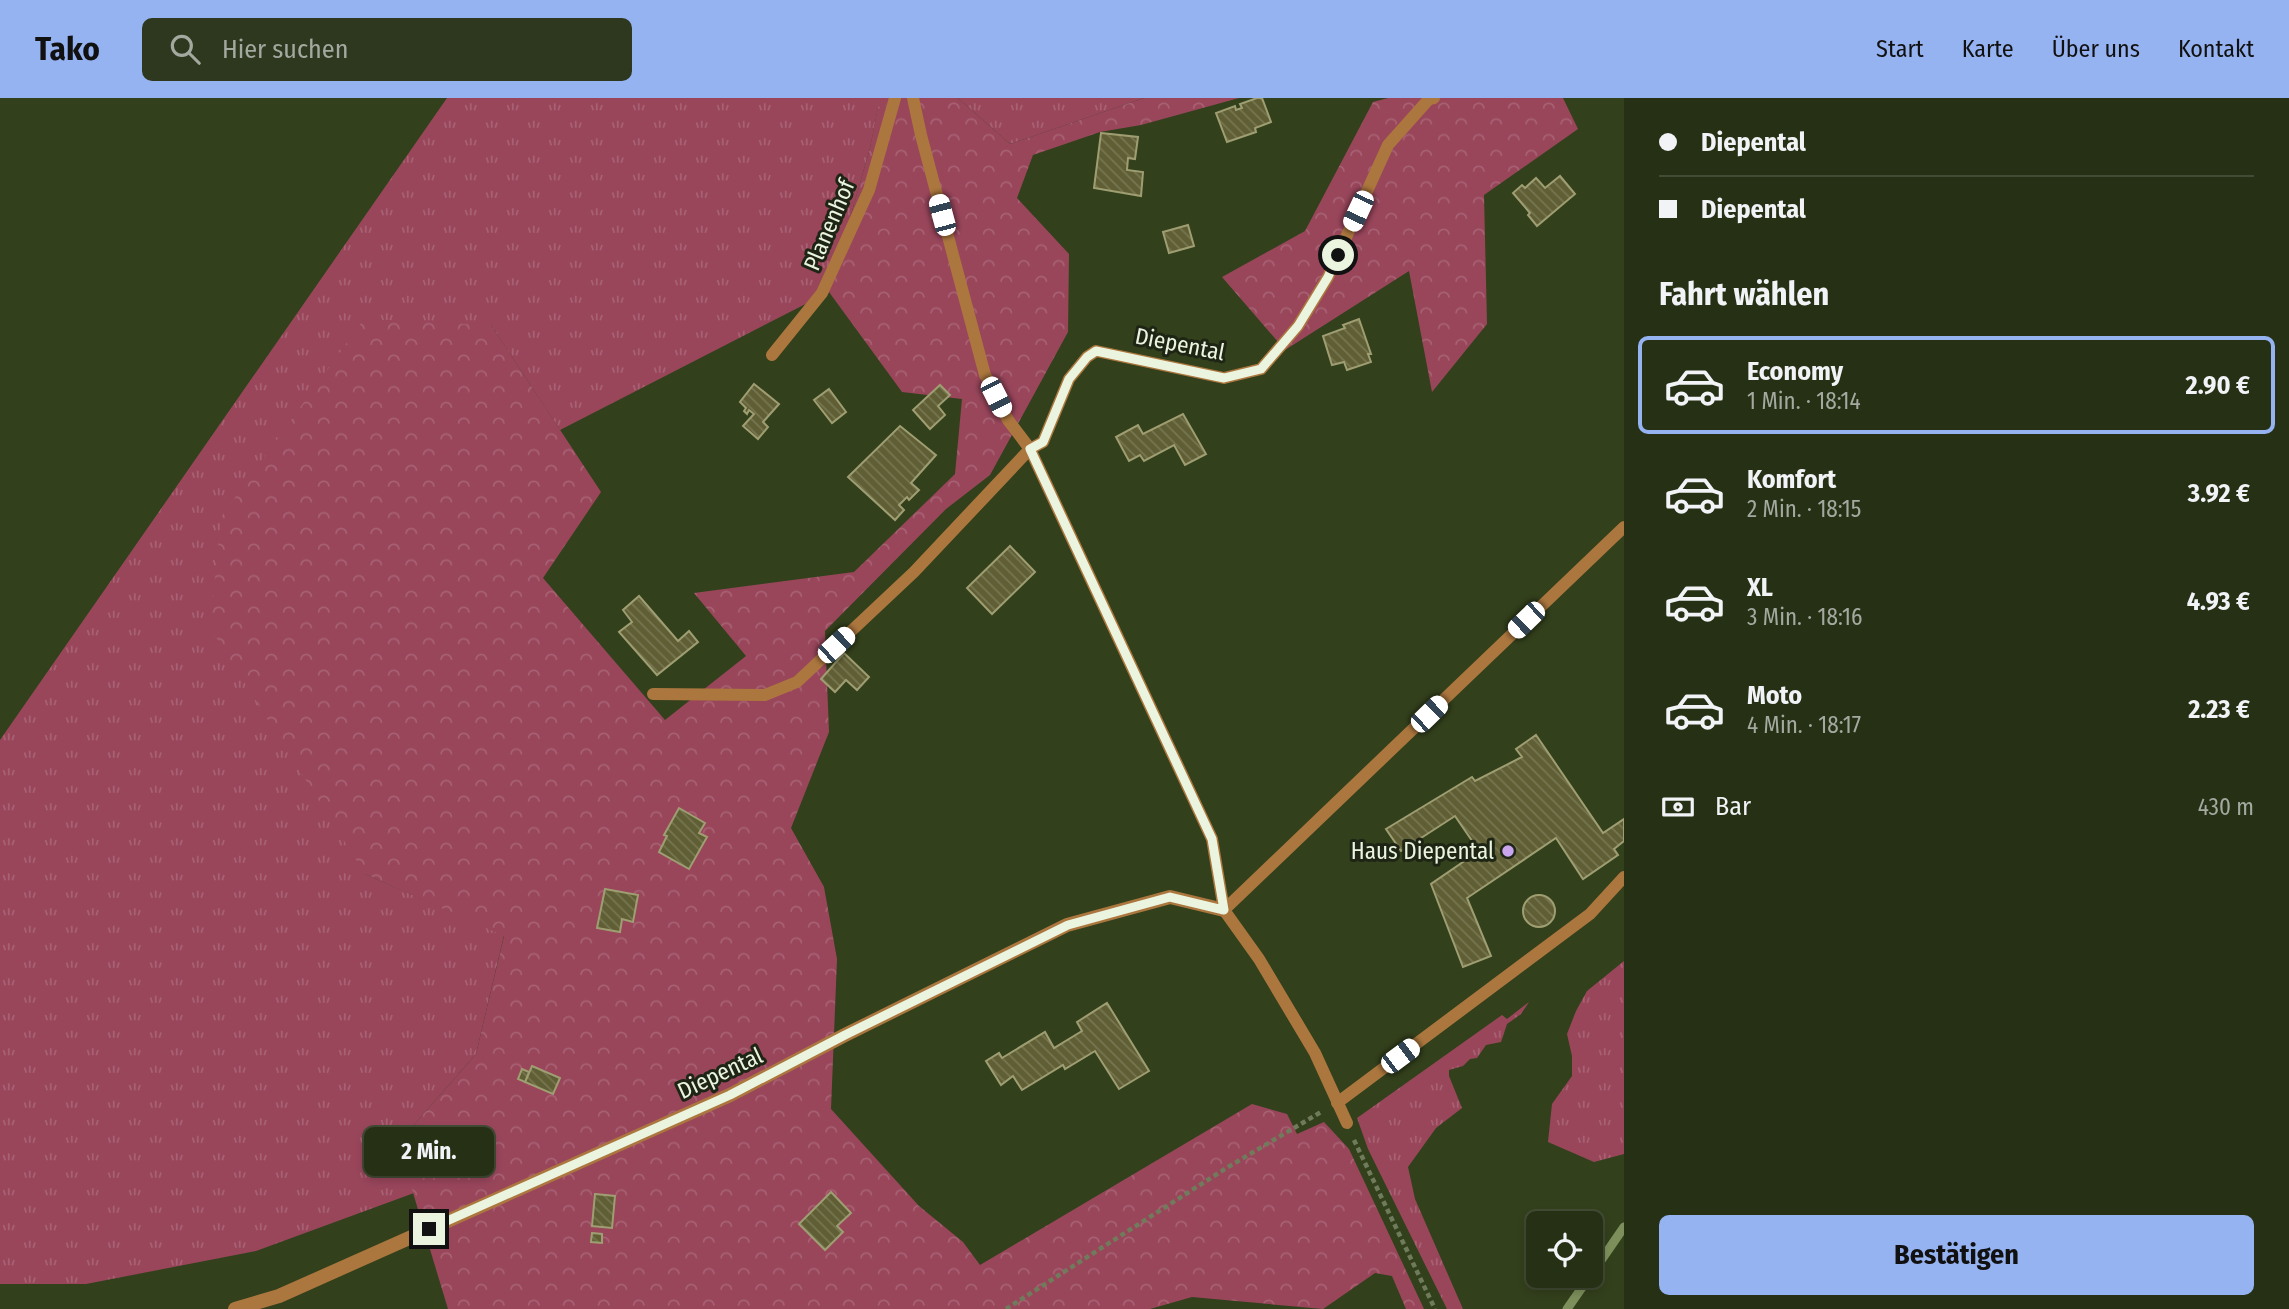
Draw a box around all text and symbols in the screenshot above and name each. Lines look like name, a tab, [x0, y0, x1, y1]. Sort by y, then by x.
search box	[142, 18, 632, 81]
text: Tako	[35, 29, 100, 69]
icon: search	[166, 30, 204, 68]
text: Hier suchen	[222, 34, 348, 65]
text: Start	[1876, 35, 1924, 63]
text: Karte	[1962, 35, 2014, 63]
text: Über uns	[2052, 35, 2140, 63]
text: Kontakt	[2178, 35, 2254, 63]
text: Diepental	[1701, 127, 1806, 158]
street label: Planenhof	[797, 174, 861, 275]
car	[1340, 188, 1377, 234]
car	[927, 192, 958, 238]
text: Diepental	[1701, 194, 1806, 225]
route start	[1322, 239, 1354, 271]
text: Fahrt wählen	[1659, 275, 1829, 313]
street label: Diepental	[1133, 322, 1227, 366]
icon: car	[1663, 354, 1726, 417]
text: Economy	[1747, 356, 1843, 387]
text: 2.90 €	[2186, 370, 2250, 401]
car	[978, 374, 1015, 420]
text: 1 Min. · 18:14	[1747, 387, 1861, 415]
icon: car	[1663, 462, 1726, 525]
text: Komfort	[1747, 464, 1836, 495]
text: 3.92 €	[2188, 478, 2250, 509]
text: 2 Min. · 18:15	[1747, 495, 1861, 523]
icon: car	[1663, 570, 1726, 633]
text: XL	[1747, 572, 1773, 603]
text: 4.93 €	[2187, 586, 2250, 617]
car	[1504, 598, 1549, 642]
text: 3 Min. · 18:16	[1747, 603, 1862, 631]
car	[814, 623, 859, 667]
icon: car	[1663, 678, 1726, 741]
text: Moto	[1747, 680, 1802, 711]
car	[1407, 692, 1452, 736]
text: 2.23 €	[2188, 694, 2250, 725]
text: 4 Min. · 18:17	[1747, 711, 1861, 739]
icon: cash	[1659, 788, 1697, 826]
text: Bar	[1715, 791, 1751, 822]
text: 430 m	[2198, 793, 2254, 821]
place label: Haus Diepental	[1351, 837, 1494, 865]
marker: Haus Diepental	[1500, 843, 1516, 859]
car	[1377, 1035, 1424, 1077]
street label: Diepental	[673, 1041, 767, 1105]
callout: 2 Min.	[364, 1128, 494, 1176]
text: 2 Min.	[401, 1137, 457, 1165]
map controls	[1526, 1211, 1603, 1288]
button: locate	[1526, 1211, 1603, 1288]
route end	[413, 1213, 445, 1245]
button: Bestätigen	[1659, 1215, 2254, 1295]

